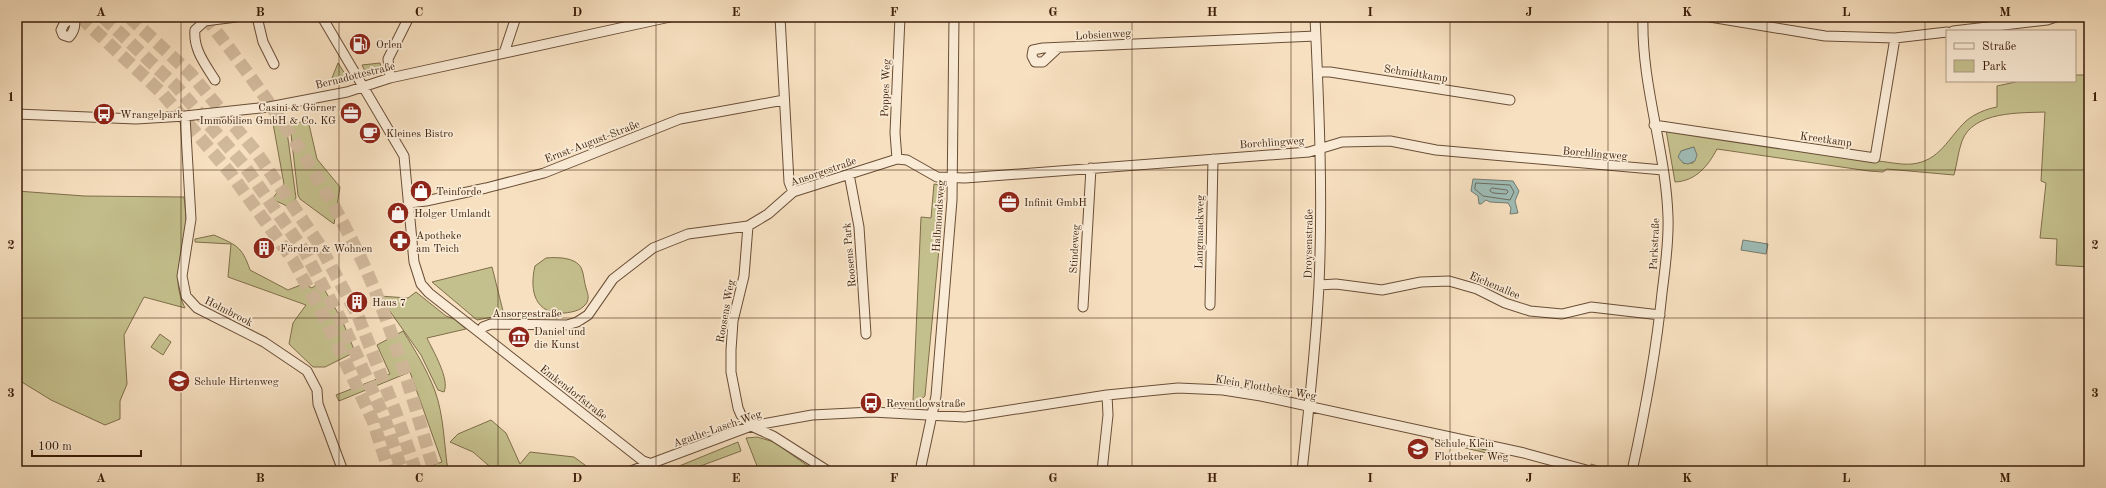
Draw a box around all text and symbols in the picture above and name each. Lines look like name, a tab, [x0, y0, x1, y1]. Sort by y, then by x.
text: A	[96, 6, 106, 19]
text: B	[255, 6, 265, 19]
text: C	[415, 6, 423, 19]
text: D	[572, 6, 582, 19]
text: E	[732, 6, 741, 19]
text: F	[890, 6, 899, 19]
text: G	[1048, 6, 1058, 19]
text: H	[1207, 6, 1218, 19]
text: I	[1367, 6, 1373, 19]
text: J	[1525, 6, 1533, 19]
text: K	[1682, 6, 1692, 19]
text: L	[1842, 6, 1851, 19]
text: M	[1999, 6, 2011, 19]
street label: Lobsienweg	[1075, 29, 1131, 42]
legend	[1946, 30, 2076, 82]
fuel station icon: Orlen	[347, 31, 373, 57]
place label: Orlen	[376, 40, 402, 51]
text: Straße	[1982, 41, 2017, 53]
street label: Poppes Weg	[880, 59, 893, 117]
street label: Bernadottestraße	[314, 61, 396, 92]
text: Park	[1982, 61, 2007, 73]
street label: Schmidtkamp	[1383, 64, 1449, 85]
text: 1	[7, 91, 15, 104]
text: 1	[2091, 91, 2099, 104]
office icon: Casini & Görner Immobilien GmbH & Co. KG	[338, 100, 364, 126]
bus stop icon: Wrangelpark	[91, 101, 117, 127]
place label: Casini & Görner Immobilien GmbH & Co. KG	[200, 103, 336, 127]
place label: Wrangelpark	[120, 110, 183, 121]
street label: Ernst-August-Straße	[543, 119, 642, 166]
cafe icon: Kleines Bistro	[357, 120, 383, 146]
place label: Kleines Bistro	[386, 129, 453, 140]
street label: Kreetkamp	[1799, 131, 1853, 150]
street label: Borchlingweg	[1239, 136, 1305, 151]
street label: Borchlingweg	[1562, 146, 1628, 163]
street label: Ansorgestraße	[789, 156, 858, 189]
shop icon: Teinforde	[408, 178, 434, 204]
street label: Halbmondsweg	[931, 180, 948, 253]
place label: Teinforde	[436, 187, 481, 198]
office icon: Infinit GmbH	[996, 189, 1022, 215]
street label: Langmaackweg	[1194, 195, 1207, 269]
place label: Infinit GmbH	[1024, 198, 1087, 209]
shop icon: Holger Umlandt	[385, 200, 411, 226]
place label: Holger Umlandt	[414, 209, 491, 220]
street label: Droysenstraße	[1303, 209, 1316, 279]
street label: Parkstraße	[1649, 218, 1662, 270]
street label: Roosens Park	[842, 222, 859, 288]
street label: Stindeweg	[1069, 224, 1082, 274]
pharmacy icon: Apotheke am Teich	[387, 228, 413, 254]
place label: Apotheke am Teich	[416, 231, 461, 255]
building icon: Fördern & Wohnen	[251, 235, 277, 261]
text: 2	[7, 239, 15, 252]
text: 2	[2091, 239, 2099, 252]
place label: Fördern & Wohnen	[280, 244, 373, 255]
street label: Eichenallee	[1467, 271, 1521, 302]
street label: Roosens Weg	[715, 279, 737, 344]
building icon: Haus 7	[344, 289, 370, 315]
street label: Holmbrook	[202, 295, 254, 329]
place label: Haus 7	[372, 298, 406, 309]
street label: Ansorgestraße	[492, 309, 562, 320]
museum icon: Daniel und die Kunst	[506, 324, 532, 350]
place label: Daniel und die Kunst	[534, 327, 586, 351]
street label: Emkendorfstraße	[537, 364, 609, 423]
school or university icon: Schule Hirtenweg	[166, 368, 192, 394]
street label: Klein Flottbeker Weg	[1214, 374, 1317, 403]
place label: Schule Hirtenweg	[194, 377, 279, 388]
text: 3	[7, 387, 15, 400]
text: 3	[2091, 387, 2099, 400]
bus stop icon: Reventlowstraße	[858, 390, 884, 416]
place label: Reventlowstraße	[886, 399, 965, 410]
street label: Agathe-Lasch-Weg	[672, 409, 763, 450]
scale bar	[32, 432, 141, 458]
school or university icon: Schule Klein Flottbeker Weg	[1405, 436, 1431, 462]
place label: Schule Klein Flottbeker Weg	[1434, 439, 1508, 463]
text: 100 m	[38, 441, 72, 453]
text: A	[96, 472, 106, 485]
text: B	[255, 472, 265, 485]
text: C	[415, 472, 423, 485]
text: D	[572, 472, 582, 485]
text: E	[732, 472, 741, 485]
text: F	[890, 472, 899, 485]
text: G	[1048, 472, 1058, 485]
text: H	[1207, 472, 1218, 485]
text: I	[1367, 472, 1373, 485]
text: J	[1525, 472, 1533, 485]
text: K	[1682, 472, 1692, 485]
text: L	[1842, 472, 1851, 485]
text: M	[1999, 472, 2011, 485]

